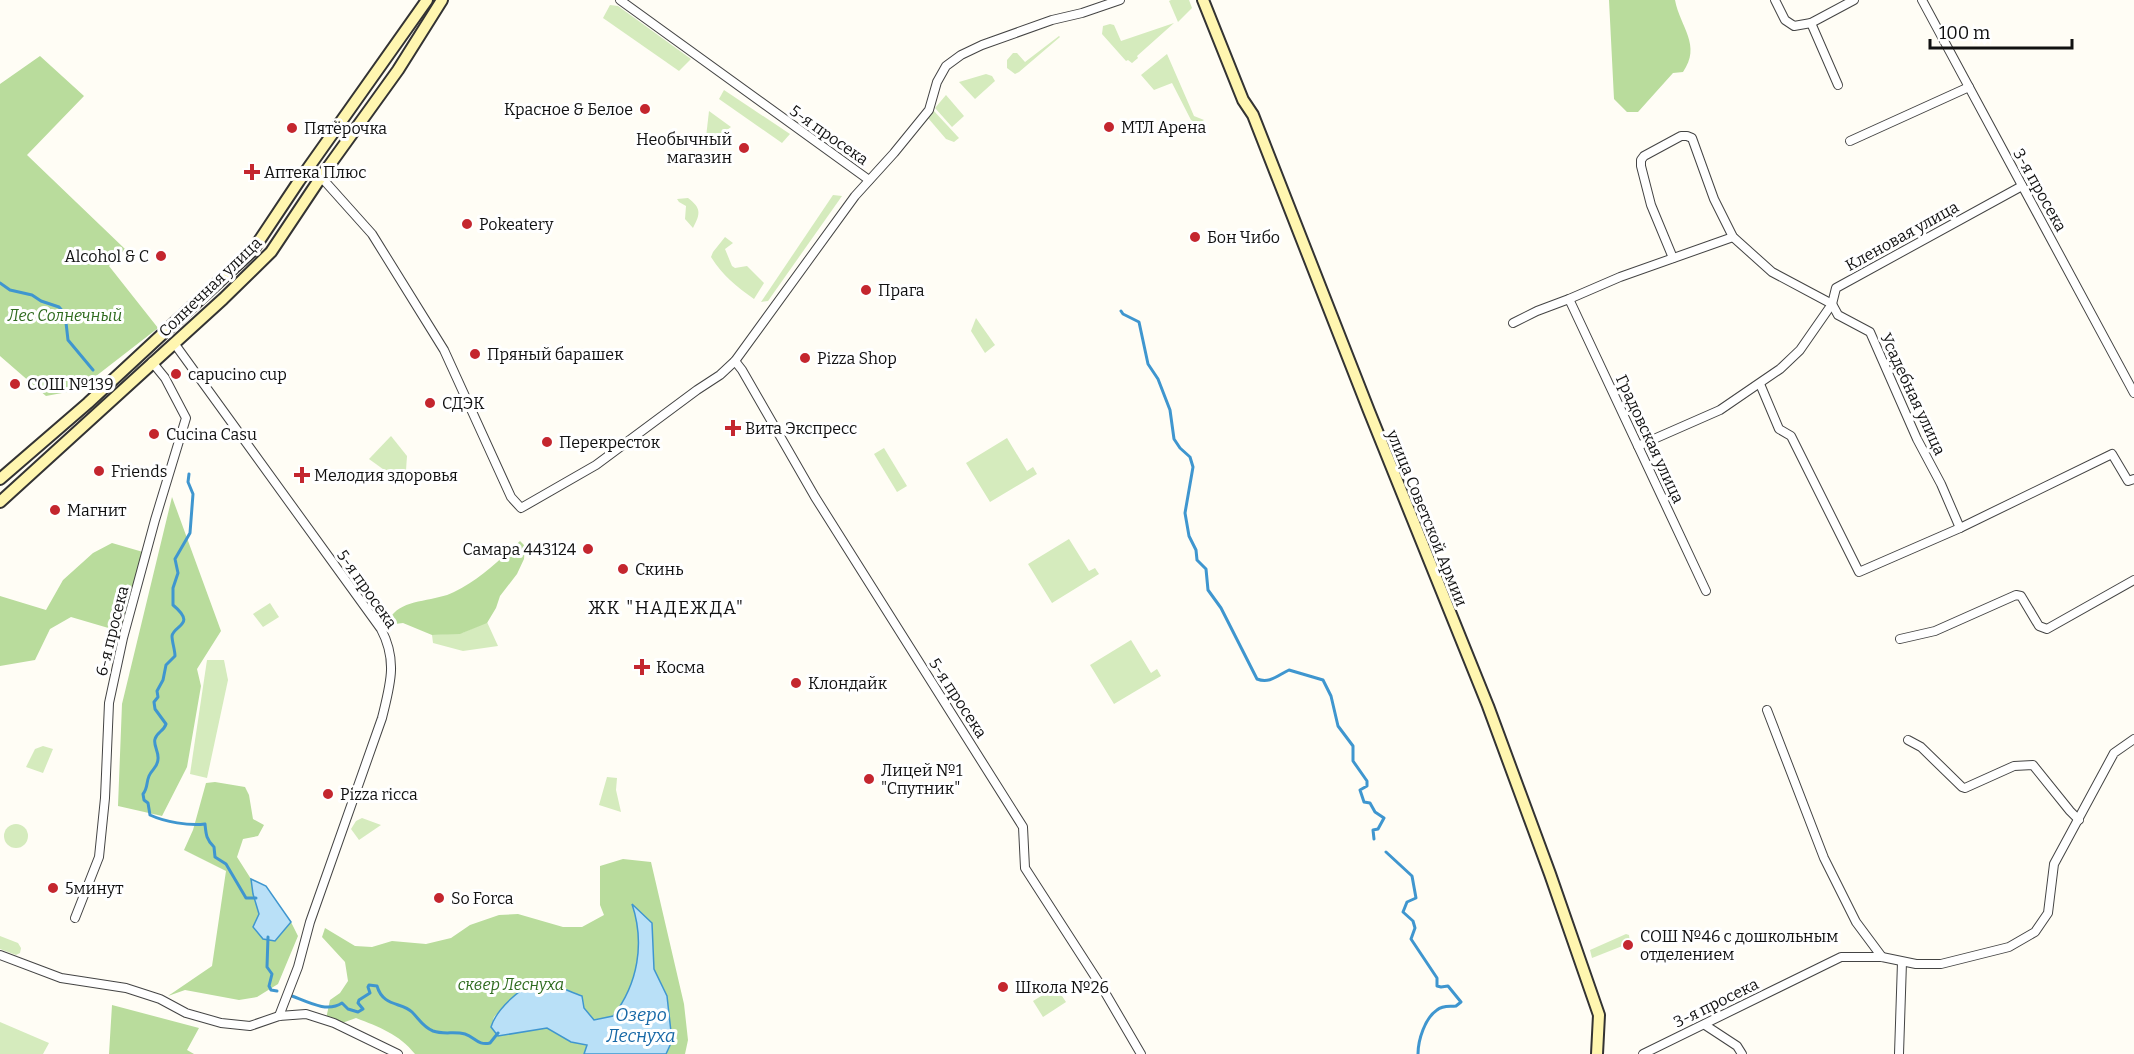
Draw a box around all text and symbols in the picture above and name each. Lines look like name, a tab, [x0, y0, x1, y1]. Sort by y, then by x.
scale bar	[1930, 12, 2072, 50]
text: 100 m	[1939, 22, 1990, 44]
place label: Красное & Белое	[504, 100, 633, 119]
street label: 5-я просека	[786, 101, 872, 169]
marker: Красное & Белое	[638, 102, 652, 116]
place label: МТЛ Арена	[1121, 118, 1206, 137]
place label: Пятёрочка	[304, 119, 387, 138]
marker: МТЛ Арена	[1102, 120, 1116, 134]
marker: Пятёрочка	[285, 121, 299, 135]
place label: Необычный магазин	[636, 130, 732, 167]
marker: Необычный магазин	[737, 141, 751, 155]
street label: 3-я просека	[2009, 145, 2071, 235]
place label: Аптека Плюс	[264, 163, 366, 182]
marker: Аптека Плюс	[245, 165, 259, 179]
street label: Кленовая улица	[1842, 197, 1962, 275]
place label: Pokeatery	[479, 215, 554, 234]
marker: Pokeatery	[460, 217, 474, 231]
place label: Бон Чибо	[1207, 228, 1280, 247]
marker: Бон Чибо	[1188, 230, 1202, 244]
street label: Солнечная улица	[155, 233, 265, 341]
place label: Alcohol & C	[65, 247, 149, 266]
marker: Alcohol & C	[154, 249, 168, 263]
place label: Прага	[878, 281, 925, 300]
marker: Прага	[859, 283, 873, 297]
park label: Лес Солнечный	[7, 306, 122, 325]
street label: Усадебная улица	[1876, 330, 1950, 458]
place label: Пряный барашек	[487, 345, 624, 364]
marker: Пряный барашек	[468, 347, 482, 361]
place label: Pizza Shop	[817, 349, 897, 368]
marker: Pizza Shop	[798, 351, 812, 365]
place label: capucino cup	[188, 365, 287, 384]
marker: capucino cup	[169, 367, 183, 381]
street label: Градовская улица	[1612, 372, 1688, 506]
place label: СОШ №139	[27, 375, 114, 394]
marker: СОШ №139	[8, 377, 22, 391]
place label: СДЭК	[442, 394, 485, 413]
marker: СДЭК	[423, 396, 437, 410]
place label: Вита Экспресс	[745, 419, 857, 438]
marker: Вита Экспресс	[726, 421, 740, 435]
place label: Cucina Casu	[166, 425, 257, 444]
street label: улица Советской Армии	[1382, 426, 1471, 609]
marker: Cucina Casu	[147, 427, 161, 441]
place label: Перекресток	[559, 433, 661, 452]
marker: Перекресток	[540, 435, 554, 449]
place label: Friends	[111, 462, 167, 481]
marker: Friends	[92, 464, 106, 478]
place label: Мелодия здоровья	[314, 466, 458, 485]
marker: Мелодия здоровья	[295, 468, 309, 482]
place label: Магнит	[67, 501, 126, 520]
marker: Магнит	[48, 503, 62, 517]
place label: Самара 443124	[462, 540, 577, 559]
marker: Самара 443124	[581, 542, 595, 556]
street label: 5-я просека	[333, 546, 401, 632]
place label: Скинь	[635, 560, 683, 579]
marker: Скинь	[616, 562, 630, 576]
street label: 6-я просека	[92, 584, 132, 678]
district label: ЖК "НАДЕЖДА"	[588, 597, 744, 619]
street label: 5-я просека	[925, 654, 991, 742]
marker: Косма	[633, 658, 651, 676]
place label: Косма	[656, 658, 705, 677]
place label: Клондайк	[808, 674, 888, 693]
marker: Клондайк	[789, 676, 803, 690]
place label: Лицей №1 "Спутник"	[881, 761, 963, 798]
marker: Лицей №1 "Спутник"	[862, 772, 876, 786]
place label: Pizza ricca	[340, 785, 418, 804]
marker: Pizza ricca	[321, 787, 335, 801]
place label: 5минут	[65, 879, 123, 898]
marker: 5минут	[46, 881, 60, 895]
place label: So Forca	[451, 889, 514, 908]
marker: So Forca	[432, 891, 446, 905]
place label: СОШ №46 с дошкольным отделением	[1640, 927, 1838, 964]
marker: СОШ №46 с дошкольным отделением	[1621, 938, 1635, 952]
street label: 3-я просека	[1670, 974, 1762, 1032]
park label: сквер Леснуха	[458, 975, 564, 994]
place label: Школа №26	[1015, 978, 1109, 997]
marker: Школа №26	[996, 980, 1010, 994]
water label: Озеро Леснуха	[606, 1004, 675, 1047]

